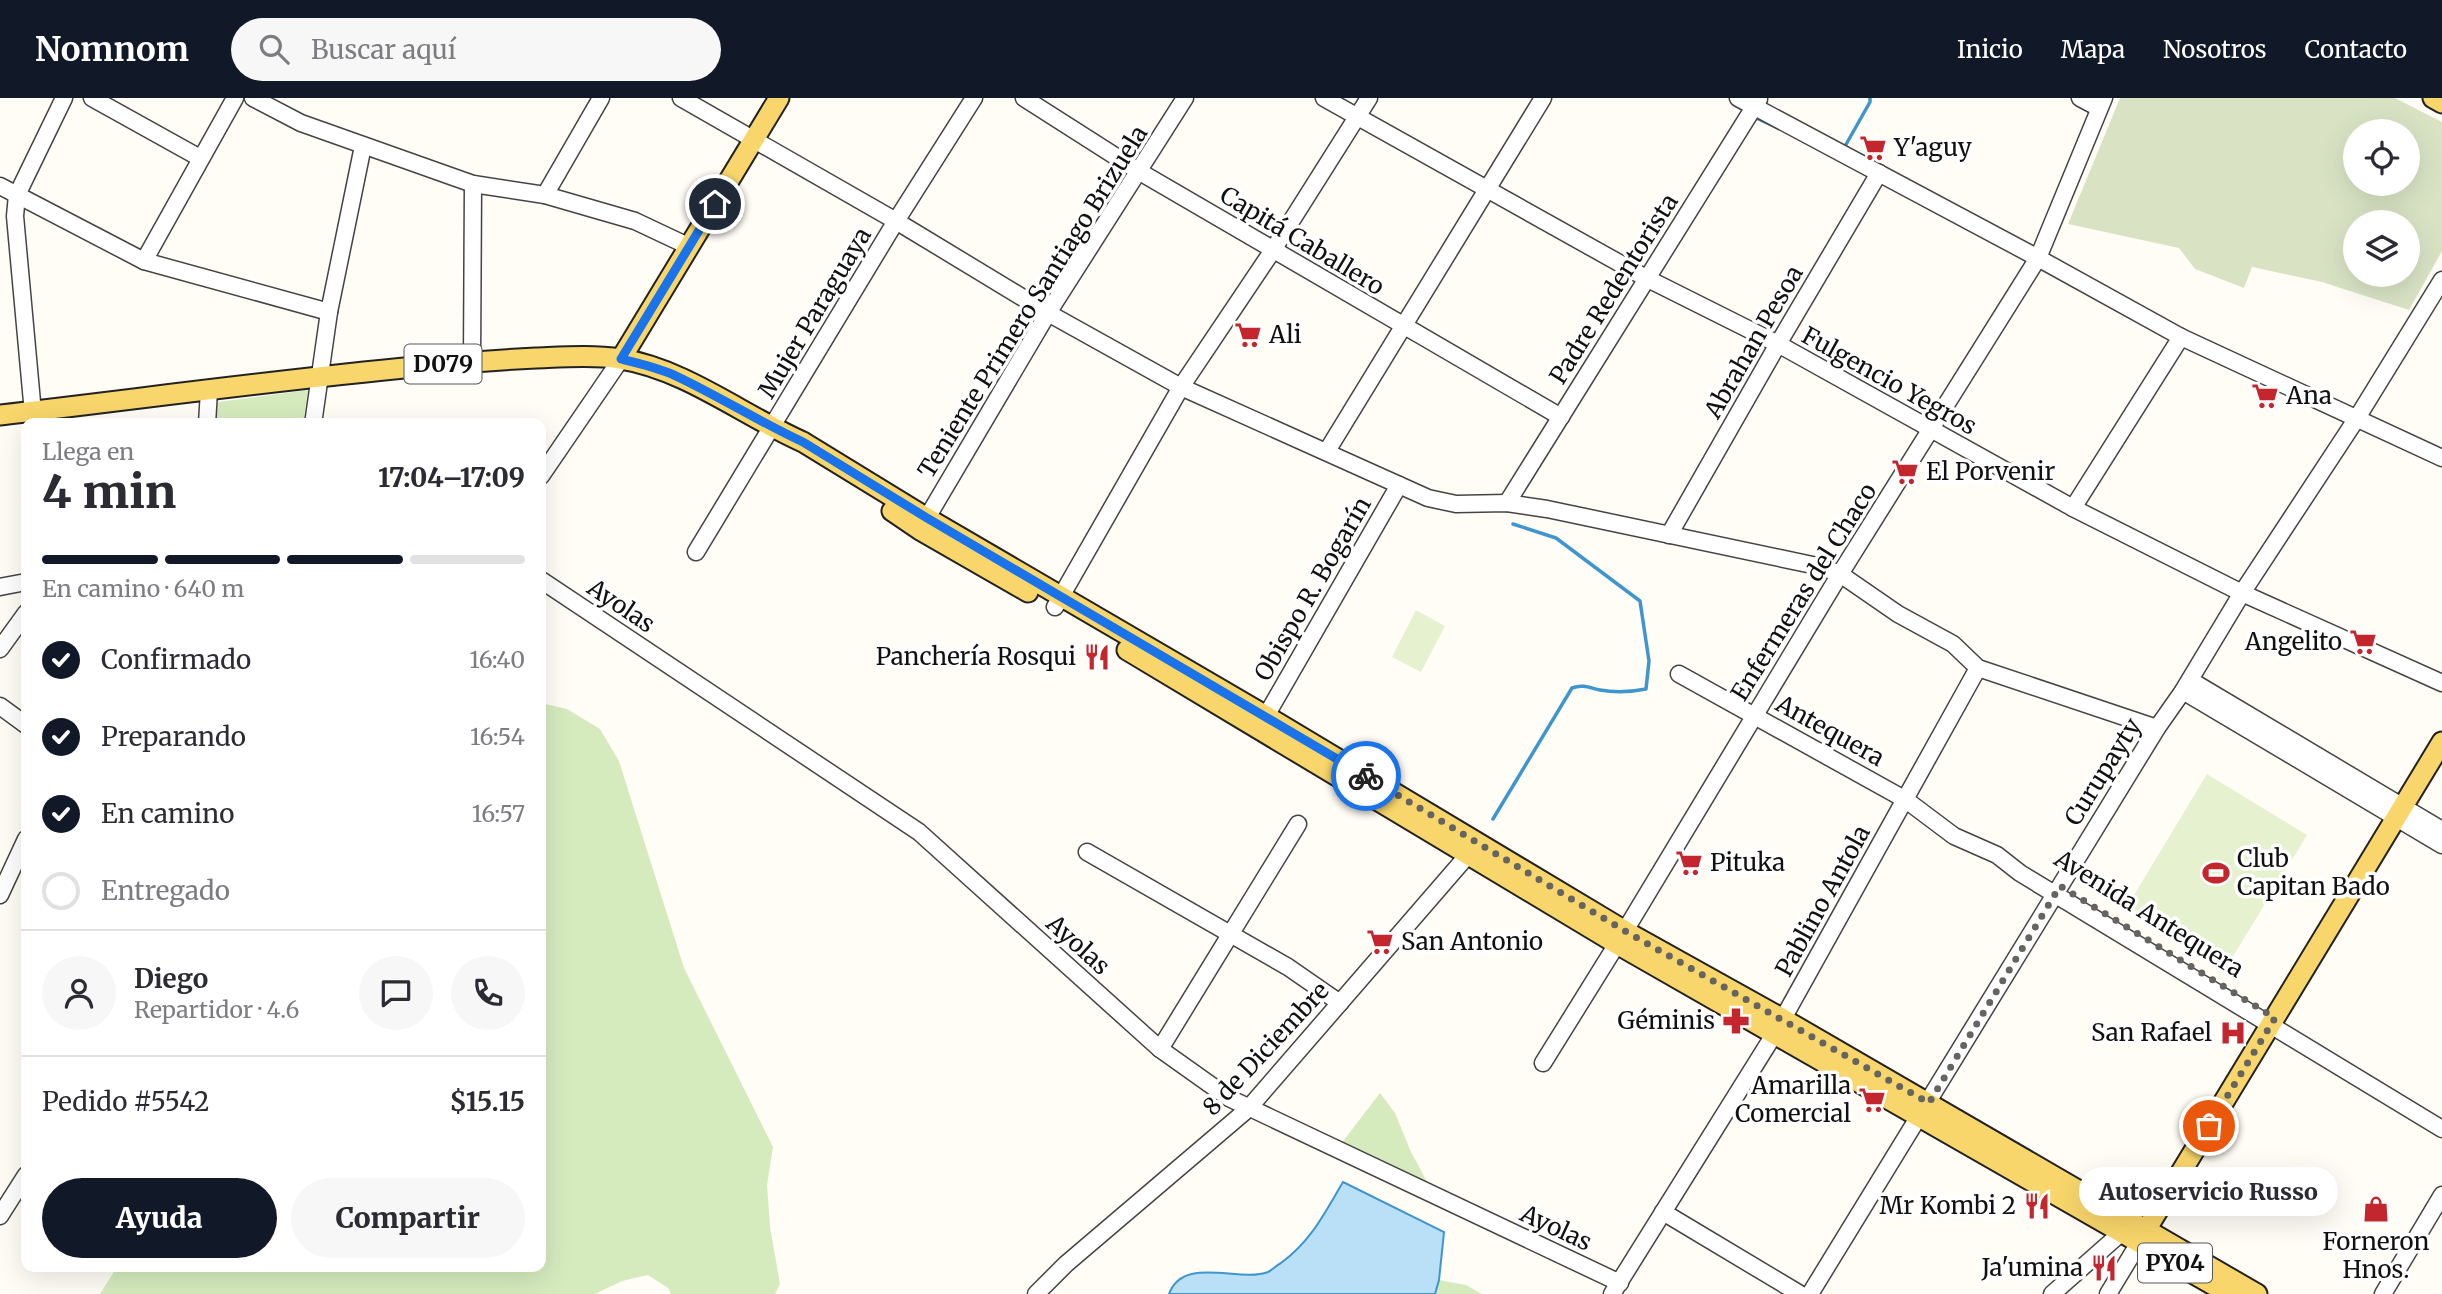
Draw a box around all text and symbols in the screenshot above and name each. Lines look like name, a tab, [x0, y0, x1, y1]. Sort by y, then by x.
search box	[231, 18, 721, 81]
text: Nomnom	[35, 29, 189, 70]
icon: search	[255, 30, 293, 68]
text: Buscar aquí	[311, 33, 456, 66]
text: Inicio	[1957, 34, 2023, 65]
text: Mapa	[2061, 34, 2125, 65]
text: Nosotros	[2163, 34, 2267, 65]
text: Contacto	[2305, 34, 2407, 65]
map controls	[2343, 119, 2420, 287]
button: locate	[2343, 119, 2420, 196]
street label: Teniente Primero Santiago Brizuela	[911, 120, 1154, 484]
place label: Y'aguy	[1893, 132, 1972, 163]
supermarket icon: Y'aguy	[1858, 133, 1888, 163]
pin	[685, 174, 745, 234]
street label: Capitá Caballero	[1214, 179, 1390, 302]
icon: home	[696, 185, 734, 223]
street label: Padre Redentorista	[1542, 188, 1685, 390]
button: layers	[2343, 210, 2420, 287]
street label: Mujer Paraguaya	[751, 221, 878, 404]
street label: Abrahan Pesoa	[1697, 260, 1810, 425]
place label: Ali	[1268, 319, 1302, 350]
supermarket icon: Ali	[1233, 320, 1263, 350]
street label: Fulgencio Yegros	[1796, 320, 1982, 441]
road number: D079	[404, 344, 481, 384]
place label: Ana	[2285, 380, 2332, 411]
supermarket icon: Ana	[2250, 381, 2280, 411]
text: Llega en	[42, 437, 134, 466]
place label: El Porvenir	[1926, 456, 2055, 487]
supermarket icon: El Porvenir	[1890, 457, 1920, 487]
text: 17:04–17:09	[378, 461, 525, 494]
text: 4 min	[42, 463, 176, 521]
street label: Enfermeras del Chaco	[1724, 477, 1883, 706]
street label: Obispo R. Bogarín	[1247, 491, 1378, 686]
street label: Ayolas	[581, 571, 661, 639]
text: En camino · 640 m	[42, 574, 244, 603]
place label: Angelito	[2244, 626, 2342, 657]
supermarket icon: Angelito	[2348, 627, 2378, 657]
icon: check	[42, 641, 80, 679]
place label: Panchería Rosqui	[876, 641, 1076, 672]
restaurant icon: Panchería Rosqui	[1082, 642, 1112, 672]
text: Confirmado	[101, 643, 251, 676]
text: 16:40	[469, 645, 525, 674]
street label: Antequera	[1770, 688, 1890, 773]
street label: Curupayty	[2057, 712, 2148, 831]
icon: check	[42, 718, 80, 756]
text: Preparando	[101, 720, 246, 753]
text: 16:54	[470, 722, 525, 751]
courier	[1331, 741, 1401, 811]
icon: bike	[1347, 757, 1385, 795]
icon: check	[42, 795, 80, 833]
text: En camino	[101, 797, 234, 830]
text: 16:57	[472, 799, 525, 828]
street label: Pablino Antola	[1768, 820, 1877, 982]
street label: Avenida Antequera	[2048, 842, 2250, 984]
place label: Club Capitan Bado	[2237, 843, 2390, 902]
place label: Pituka	[1710, 847, 1785, 878]
supermarket icon: Pituka	[1674, 848, 1704, 878]
sports icon: Club Capitan Bado	[2201, 858, 2231, 888]
text: Entregado	[101, 874, 230, 907]
street label: Ayolas	[1039, 907, 1117, 981]
place label: San Antonio	[1401, 926, 1543, 957]
supermarket icon: San Antonio	[1365, 927, 1395, 957]
button: person	[42, 956, 116, 1030]
button: chat	[359, 956, 433, 1030]
button: phone	[451, 956, 525, 1030]
text: Diego	[134, 962, 208, 995]
street label: 8 de Diciembre	[1196, 975, 1335, 1122]
text: Repartidor · 4.6	[134, 995, 299, 1024]
place label: Géminis	[1617, 1005, 1715, 1036]
pharmacy icon: Géminis	[1721, 1006, 1751, 1036]
place label: San Rafael	[2091, 1017, 2212, 1048]
hospital icon: San Rafael	[2218, 1018, 2248, 1048]
place label: Amarilla Comercial	[1735, 1070, 1851, 1129]
text: Pedido #5542	[42, 1085, 210, 1118]
text: $15.15	[449, 1085, 525, 1118]
supermarket icon: Amarilla Comercial	[1857, 1085, 1887, 1115]
pin	[2179, 1096, 2239, 1156]
icon: bag	[2190, 1107, 2228, 1145]
callout: Autoservicio Russo	[2080, 1168, 2338, 1217]
text: Autoservicio Russo	[2099, 1177, 2318, 1206]
button: Ayuda	[42, 1178, 277, 1258]
button: Compartir	[291, 1178, 525, 1258]
place label: Mr Kombi 2	[1880, 1190, 2016, 1221]
restaurant icon: Mr Kombi 2	[2022, 1191, 2052, 1221]
shop icon: Forneron Hnos.	[2361, 1194, 2391, 1224]
street label: Ayolas	[1515, 1197, 1597, 1257]
place label: Forneron Hnos.	[2323, 1226, 2430, 1285]
road number: PY04	[2138, 1244, 2212, 1282]
place label: Ja'umina	[1980, 1252, 2083, 1283]
restaurant icon: Ja'umina	[2089, 1253, 2119, 1283]

